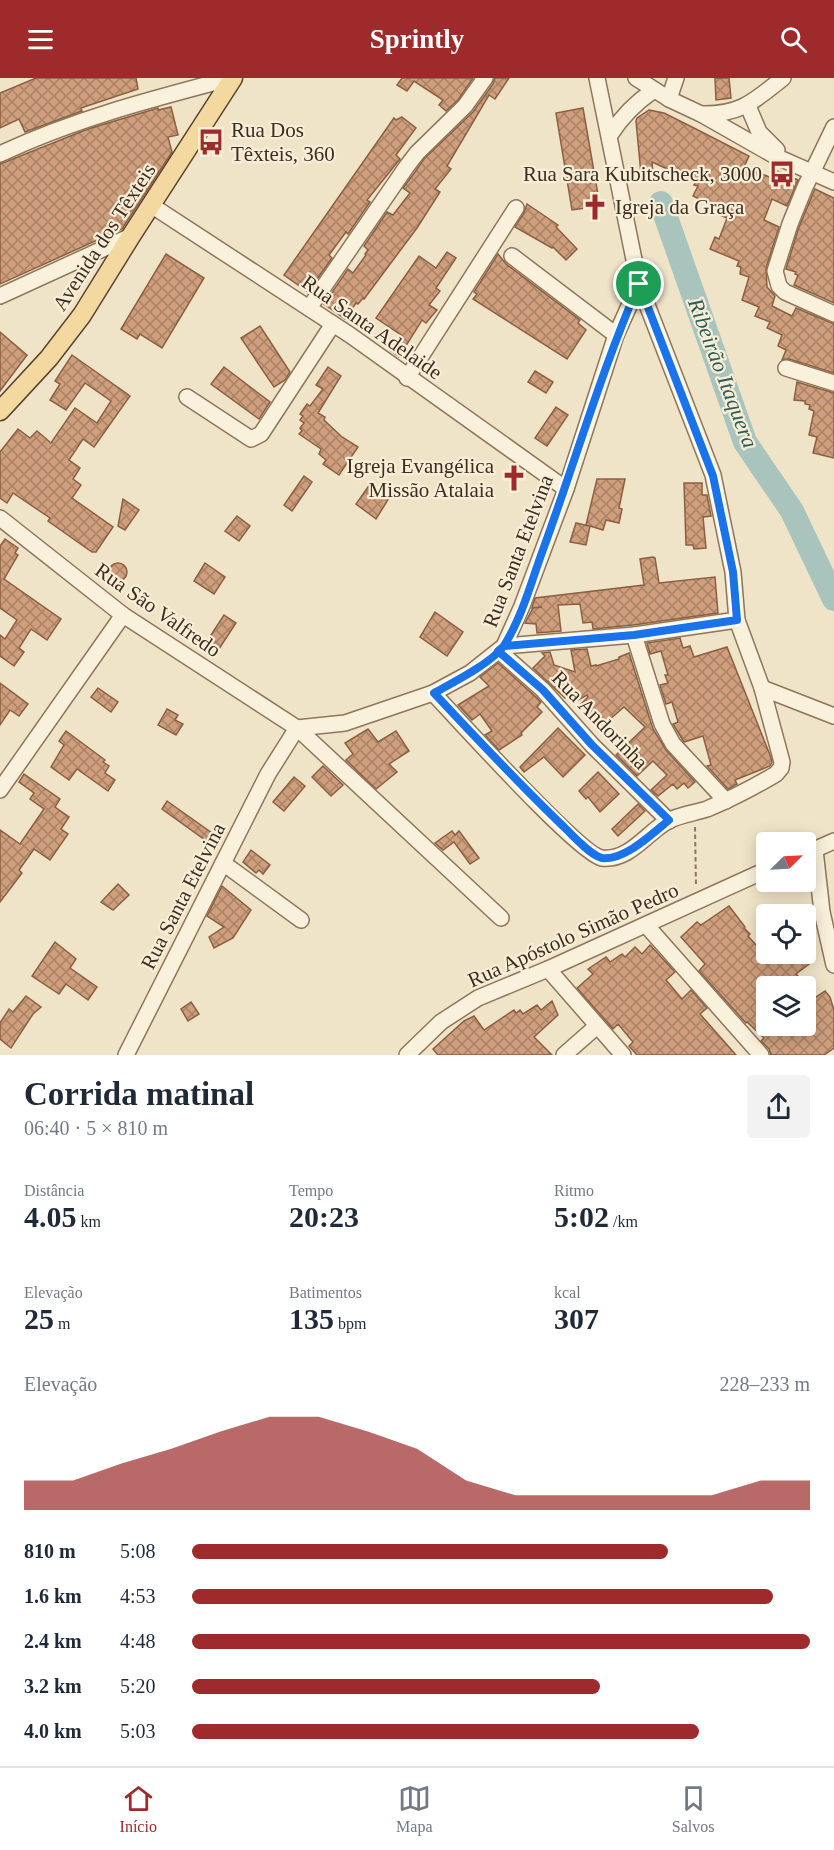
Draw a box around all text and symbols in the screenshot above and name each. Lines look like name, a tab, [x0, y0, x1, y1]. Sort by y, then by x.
icon: menu	[24, 23, 57, 56]
icon: search	[777, 23, 810, 56]
text: Sprintly	[370, 24, 464, 54]
place label: Rua Dos Têxteis, 360	[231, 118, 335, 166]
bus stop icon: Rua Dos Têxteis, 360	[196, 127, 226, 157]
street label: Avenida dos Têxteis	[47, 159, 161, 315]
bus stop icon: Rua Sara Kubitscheck, 3000	[767, 159, 797, 189]
place label: Rua Sara Kubitscheck, 3000	[523, 162, 762, 186]
church icon: Igreja da Graça	[580, 192, 610, 222]
place label: Igreja da Graça	[615, 195, 745, 219]
pin	[613, 258, 664, 309]
icon: arrive	[622, 267, 655, 300]
street label: Rua Santa Adelaide	[297, 270, 447, 384]
water label: Ribeirão Itaquera	[683, 294, 763, 451]
place label: Igreja Evangélica Missão Atalaia	[347, 454, 495, 502]
church icon: Igreja Evangélica Missão Atalaia	[499, 463, 529, 493]
street label: Rua Santa Etelvina	[478, 471, 558, 630]
street label: Rua São Valfredo	[91, 558, 225, 662]
street label: Rua Andorinha	[547, 666, 653, 775]
street label: Rua Santa Etelvina	[136, 818, 231, 973]
north arrow	[756, 832, 816, 892]
map controls	[756, 832, 816, 1036]
street label: Rua Apóstolo Simão Pedro	[464, 878, 682, 992]
button: locate	[756, 904, 816, 964]
button: layers	[756, 976, 816, 1036]
button: share	[747, 1075, 810, 1138]
text: Corrida matinal	[24, 1076, 254, 1112]
text: 06:40 · 5 × 810 m	[24, 1117, 168, 1139]
text: Distância	[24, 1182, 84, 1199]
text: Tempo	[289, 1182, 333, 1199]
text: Ritmo	[554, 1182, 594, 1199]
text: 4.05	[24, 1200, 77, 1233]
text: 20:23	[289, 1200, 359, 1233]
text: 5:02	[554, 1200, 609, 1233]
text: km	[77, 1213, 101, 1230]
text: /km	[609, 1213, 638, 1230]
text: Elevação	[24, 1284, 83, 1301]
text: Batimentos	[289, 1284, 362, 1301]
text: kcal	[554, 1284, 581, 1301]
text: 25	[24, 1302, 54, 1335]
text: 135	[289, 1302, 334, 1335]
text: 307	[554, 1302, 599, 1335]
text: m	[54, 1315, 70, 1332]
text: bpm	[334, 1315, 366, 1332]
text: Elevação	[24, 1373, 97, 1395]
text: 228–233 m	[719, 1373, 810, 1395]
text: 810 m	[24, 1540, 76, 1562]
text: 5:08	[120, 1540, 156, 1562]
text: 1.6 km	[24, 1585, 82, 1607]
text: 4:53	[120, 1585, 156, 1607]
text: 2.4 km	[24, 1630, 82, 1652]
text: 4:48	[120, 1630, 156, 1652]
text: 3.2 km	[24, 1675, 82, 1697]
text: 5:20	[120, 1675, 156, 1697]
text: 4.0 km	[24, 1720, 82, 1742]
text: 5:03	[120, 1720, 156, 1742]
tab: Início	[120, 1782, 157, 1836]
tab: Mapa	[396, 1782, 433, 1836]
tab: Salvos	[672, 1782, 714, 1836]

